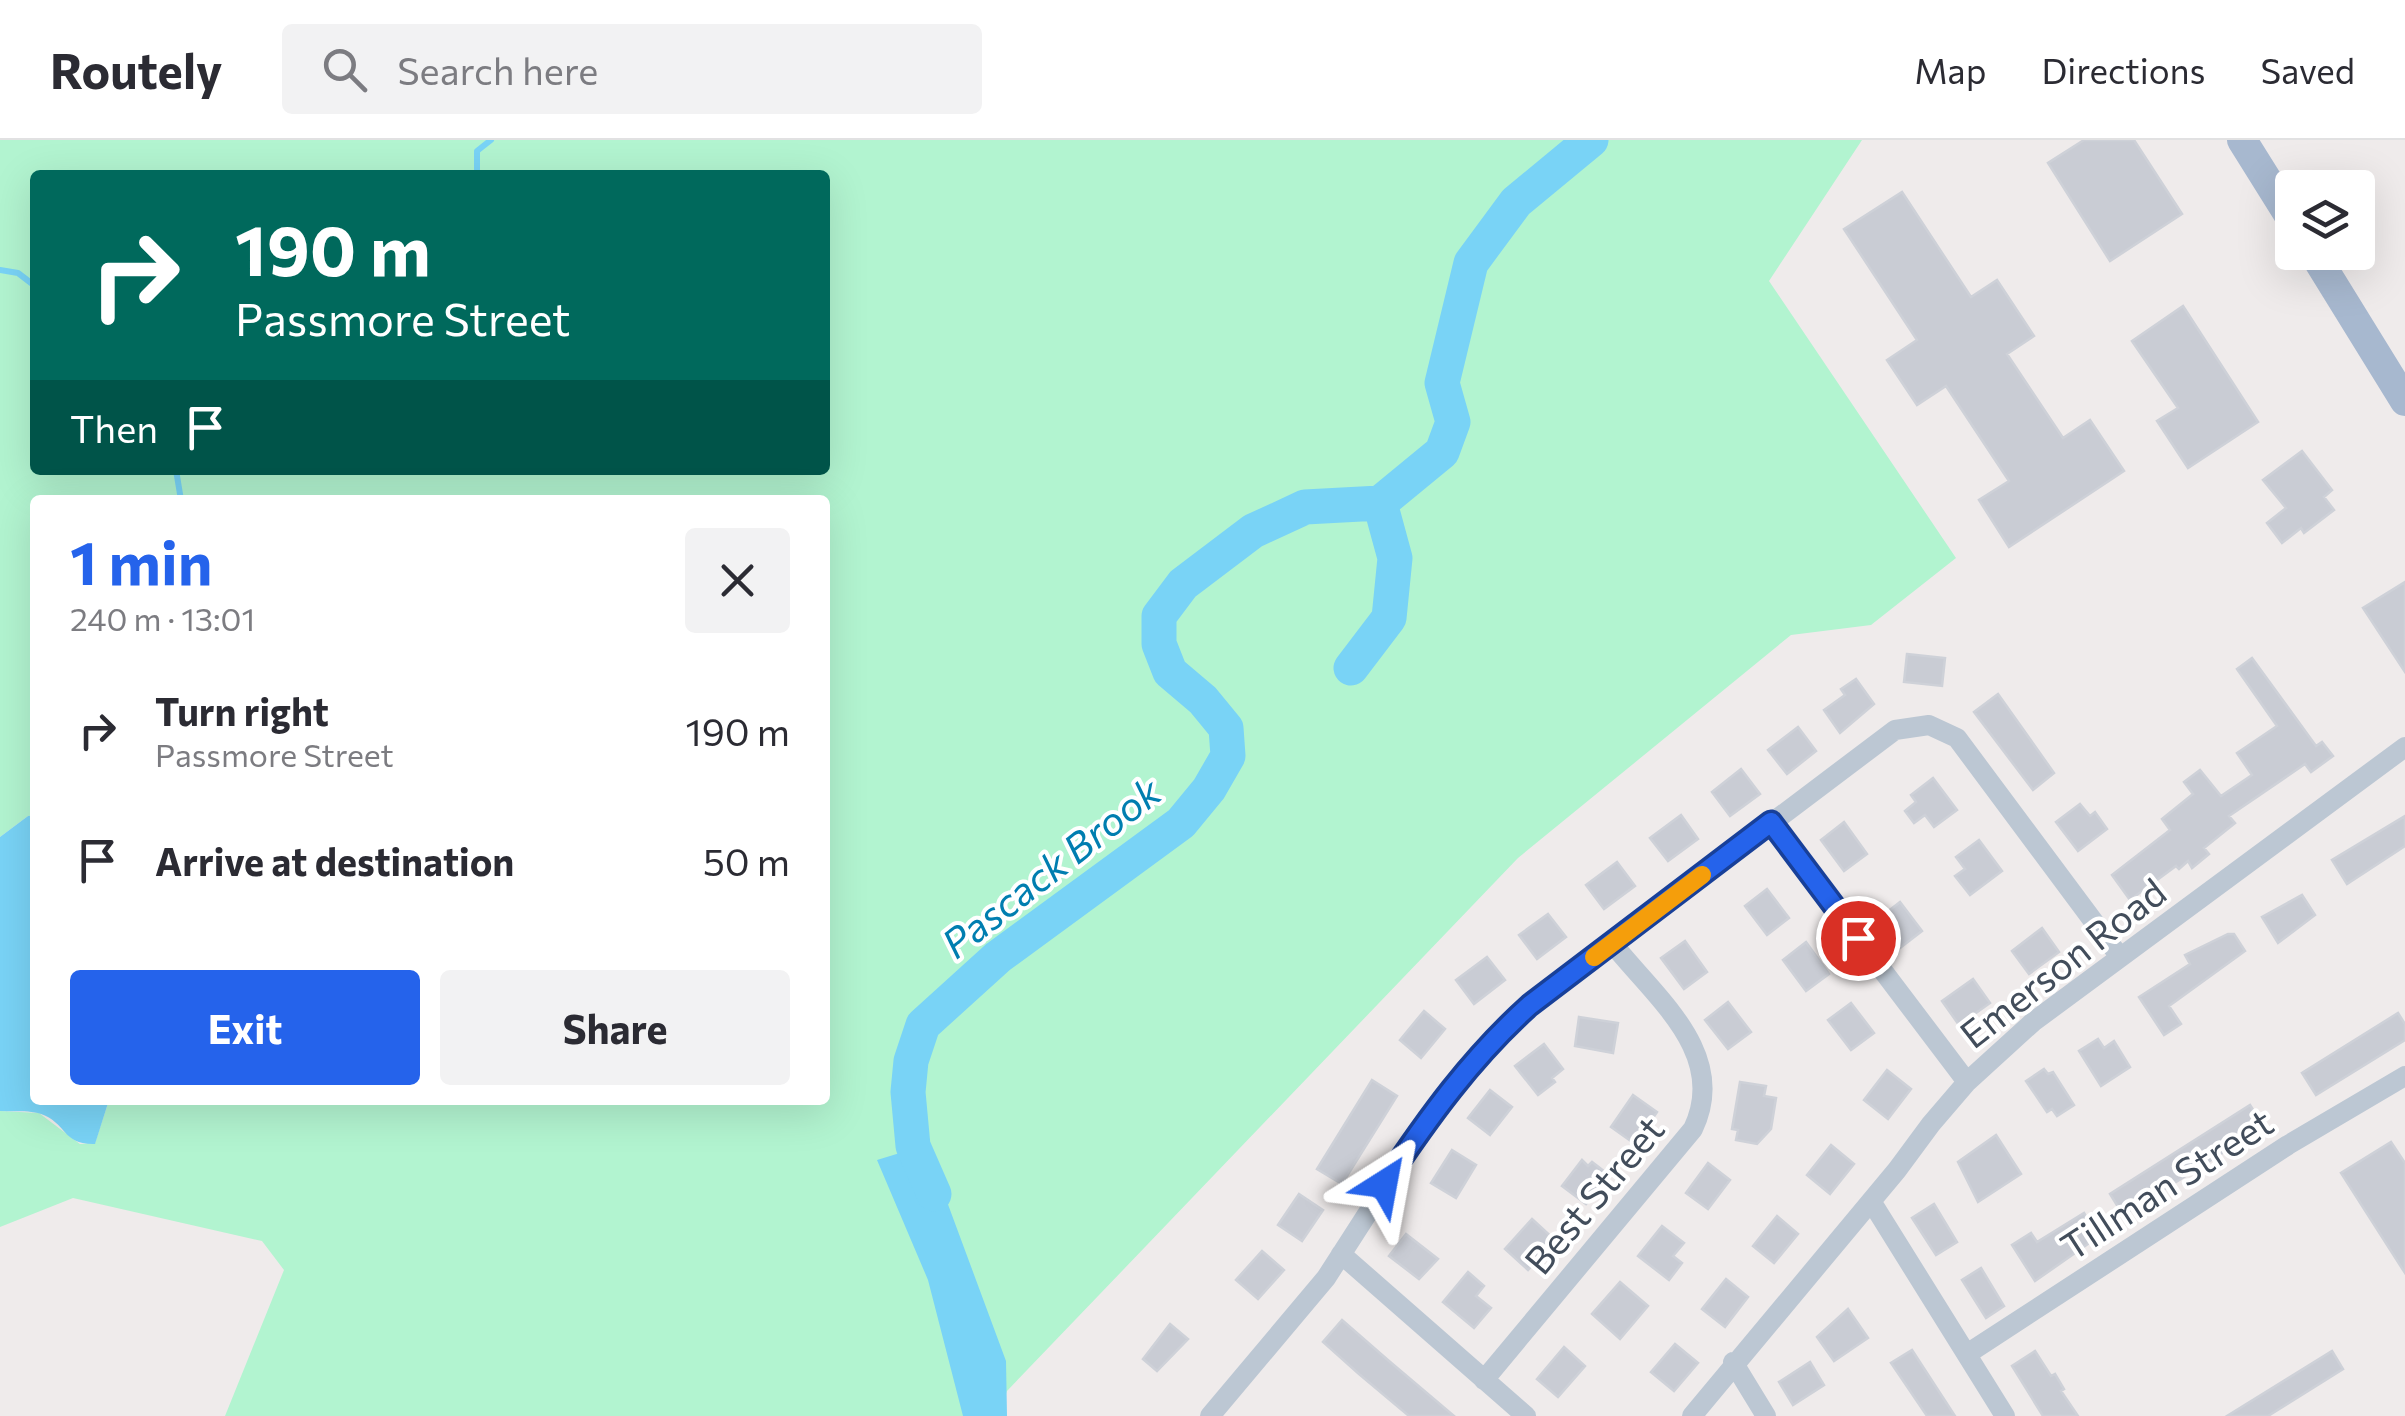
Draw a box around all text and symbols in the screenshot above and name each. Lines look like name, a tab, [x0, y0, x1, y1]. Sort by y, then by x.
search box	[282, 24, 982, 114]
text: Routely	[50, 40, 222, 99]
icon: search	[317, 42, 372, 97]
text: Search here	[397, 46, 598, 93]
text: Map	[1914, 48, 1986, 91]
text: Directions	[2041, 48, 2206, 91]
text: Saved	[2261, 48, 2355, 91]
map controls	[2275, 170, 2375, 270]
button: layers	[2275, 170, 2375, 270]
text: 190 m	[235, 205, 431, 290]
icon: right	[70, 210, 200, 340]
text: Passmore Street	[235, 290, 571, 345]
icon: arrive	[178, 400, 233, 455]
text: Then	[70, 404, 158, 451]
text: 1 min	[70, 524, 212, 597]
button: close	[685, 528, 790, 633]
text: 240 m · 13:01	[70, 598, 255, 638]
text: Turn right	[155, 687, 329, 734]
icon: right	[70, 703, 125, 758]
text: 190 m	[685, 707, 790, 754]
text: Passmore Street	[155, 734, 394, 774]
water label: Pascack Brook	[931, 764, 1170, 967]
icon: arrive	[70, 833, 125, 888]
text: Arrive at destination	[155, 837, 514, 884]
text: 50 m	[703, 837, 790, 884]
street label: Emerson Road	[1950, 867, 2174, 1057]
pin	[1816, 896, 1901, 981]
icon: arrive	[1831, 911, 1886, 966]
button: Exit	[70, 970, 420, 1085]
button: Share	[440, 970, 790, 1085]
street label: Tillman Street	[2051, 1097, 2281, 1269]
street label: Best Street	[1513, 1105, 1673, 1283]
position arrow	[1332, 1132, 1436, 1236]

